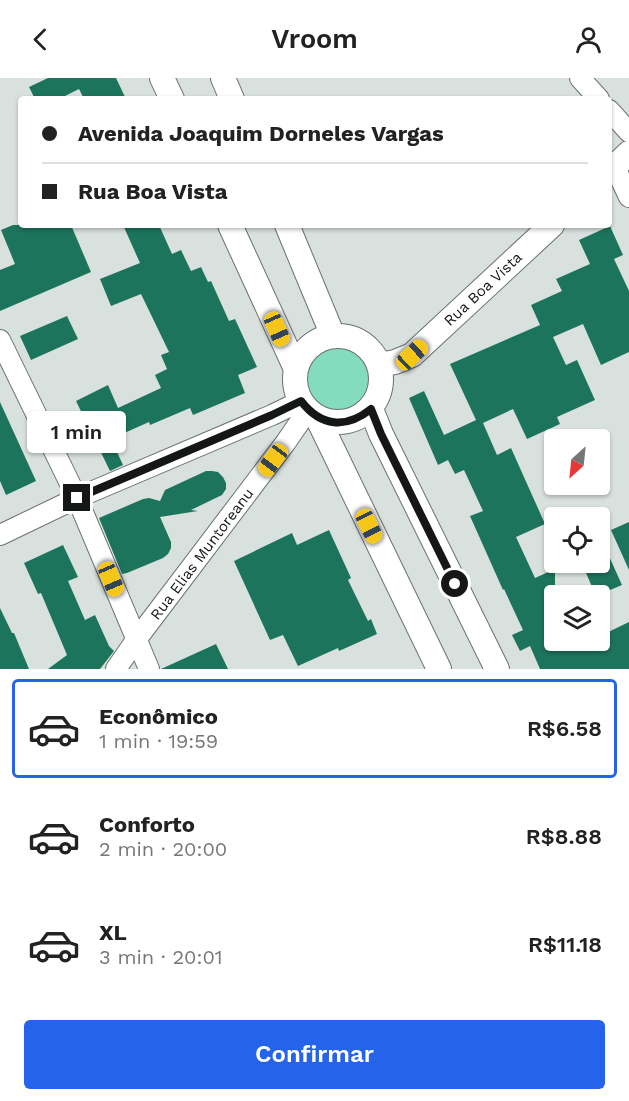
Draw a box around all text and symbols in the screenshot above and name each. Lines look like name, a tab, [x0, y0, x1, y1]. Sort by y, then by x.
icon: back	[24, 23, 57, 56]
text: Vroom	[271, 23, 358, 55]
icon: person	[572, 23, 605, 56]
text: Avenida Joaquim Dorneles Vargas	[78, 121, 444, 146]
text: Rua Boa Vista	[78, 179, 228, 204]
street label: Rua Boa Vista	[440, 248, 526, 330]
car	[261, 309, 293, 349]
car	[393, 336, 431, 374]
callout: 1 min	[28, 411, 127, 453]
text: 1 min	[51, 420, 102, 444]
north arrow	[544, 429, 610, 495]
map controls	[544, 429, 610, 651]
car	[255, 440, 291, 480]
route end	[63, 484, 90, 511]
street label: Rua Elias Muntoreanu	[147, 485, 257, 623]
car	[353, 506, 385, 546]
button: locate	[544, 507, 610, 573]
car	[96, 559, 126, 599]
route start	[441, 570, 468, 597]
button: layers	[544, 585, 610, 651]
icon: car	[27, 702, 81, 756]
text: Econômico	[99, 704, 218, 729]
text: R$6.58	[527, 716, 602, 741]
text: 1 min · 19:59	[99, 729, 218, 753]
icon: car	[27, 810, 81, 864]
text: Conforto	[99, 812, 195, 837]
text: R$8.88	[526, 824, 602, 849]
text: 2 min · 20:00	[99, 837, 227, 861]
icon: car	[27, 918, 81, 972]
text: XL	[99, 920, 127, 945]
text: R$11.18	[528, 932, 602, 957]
text: 3 min · 20:01	[99, 945, 223, 969]
button: Confirmar	[24, 1020, 605, 1089]

